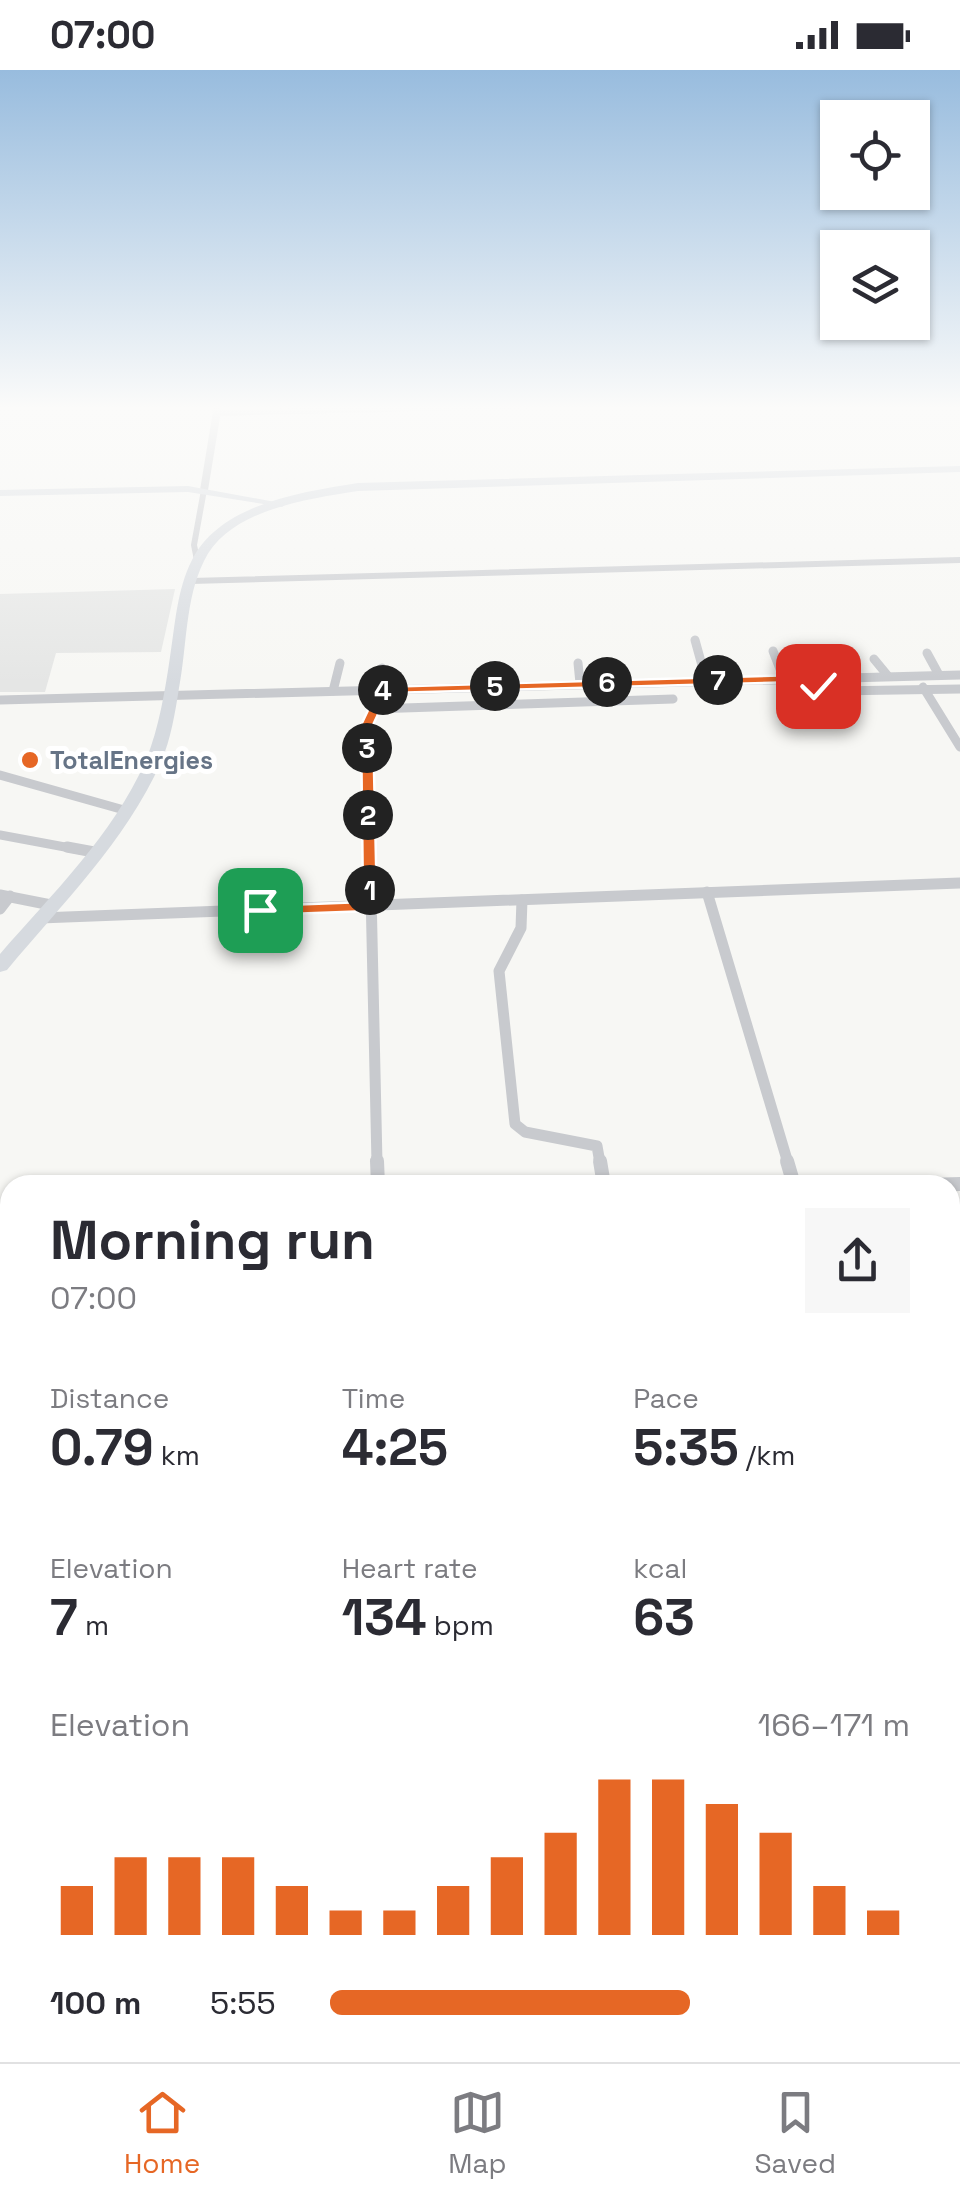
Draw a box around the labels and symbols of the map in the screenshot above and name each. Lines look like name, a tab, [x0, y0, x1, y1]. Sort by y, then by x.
pin	[776, 644, 861, 729]
pin: 7	[693, 655, 743, 705]
pin: 6	[582, 657, 632, 707]
pin: 5	[470, 661, 520, 711]
pin: 4	[358, 665, 408, 715]
pin: 3	[342, 723, 392, 773]
place label: TotalEnergies	[50, 744, 213, 776]
marker: TotalEnergies	[19, 749, 41, 771]
pin: 2	[343, 790, 393, 840]
pin: 1	[345, 865, 395, 915]
pin	[218, 868, 303, 953]

